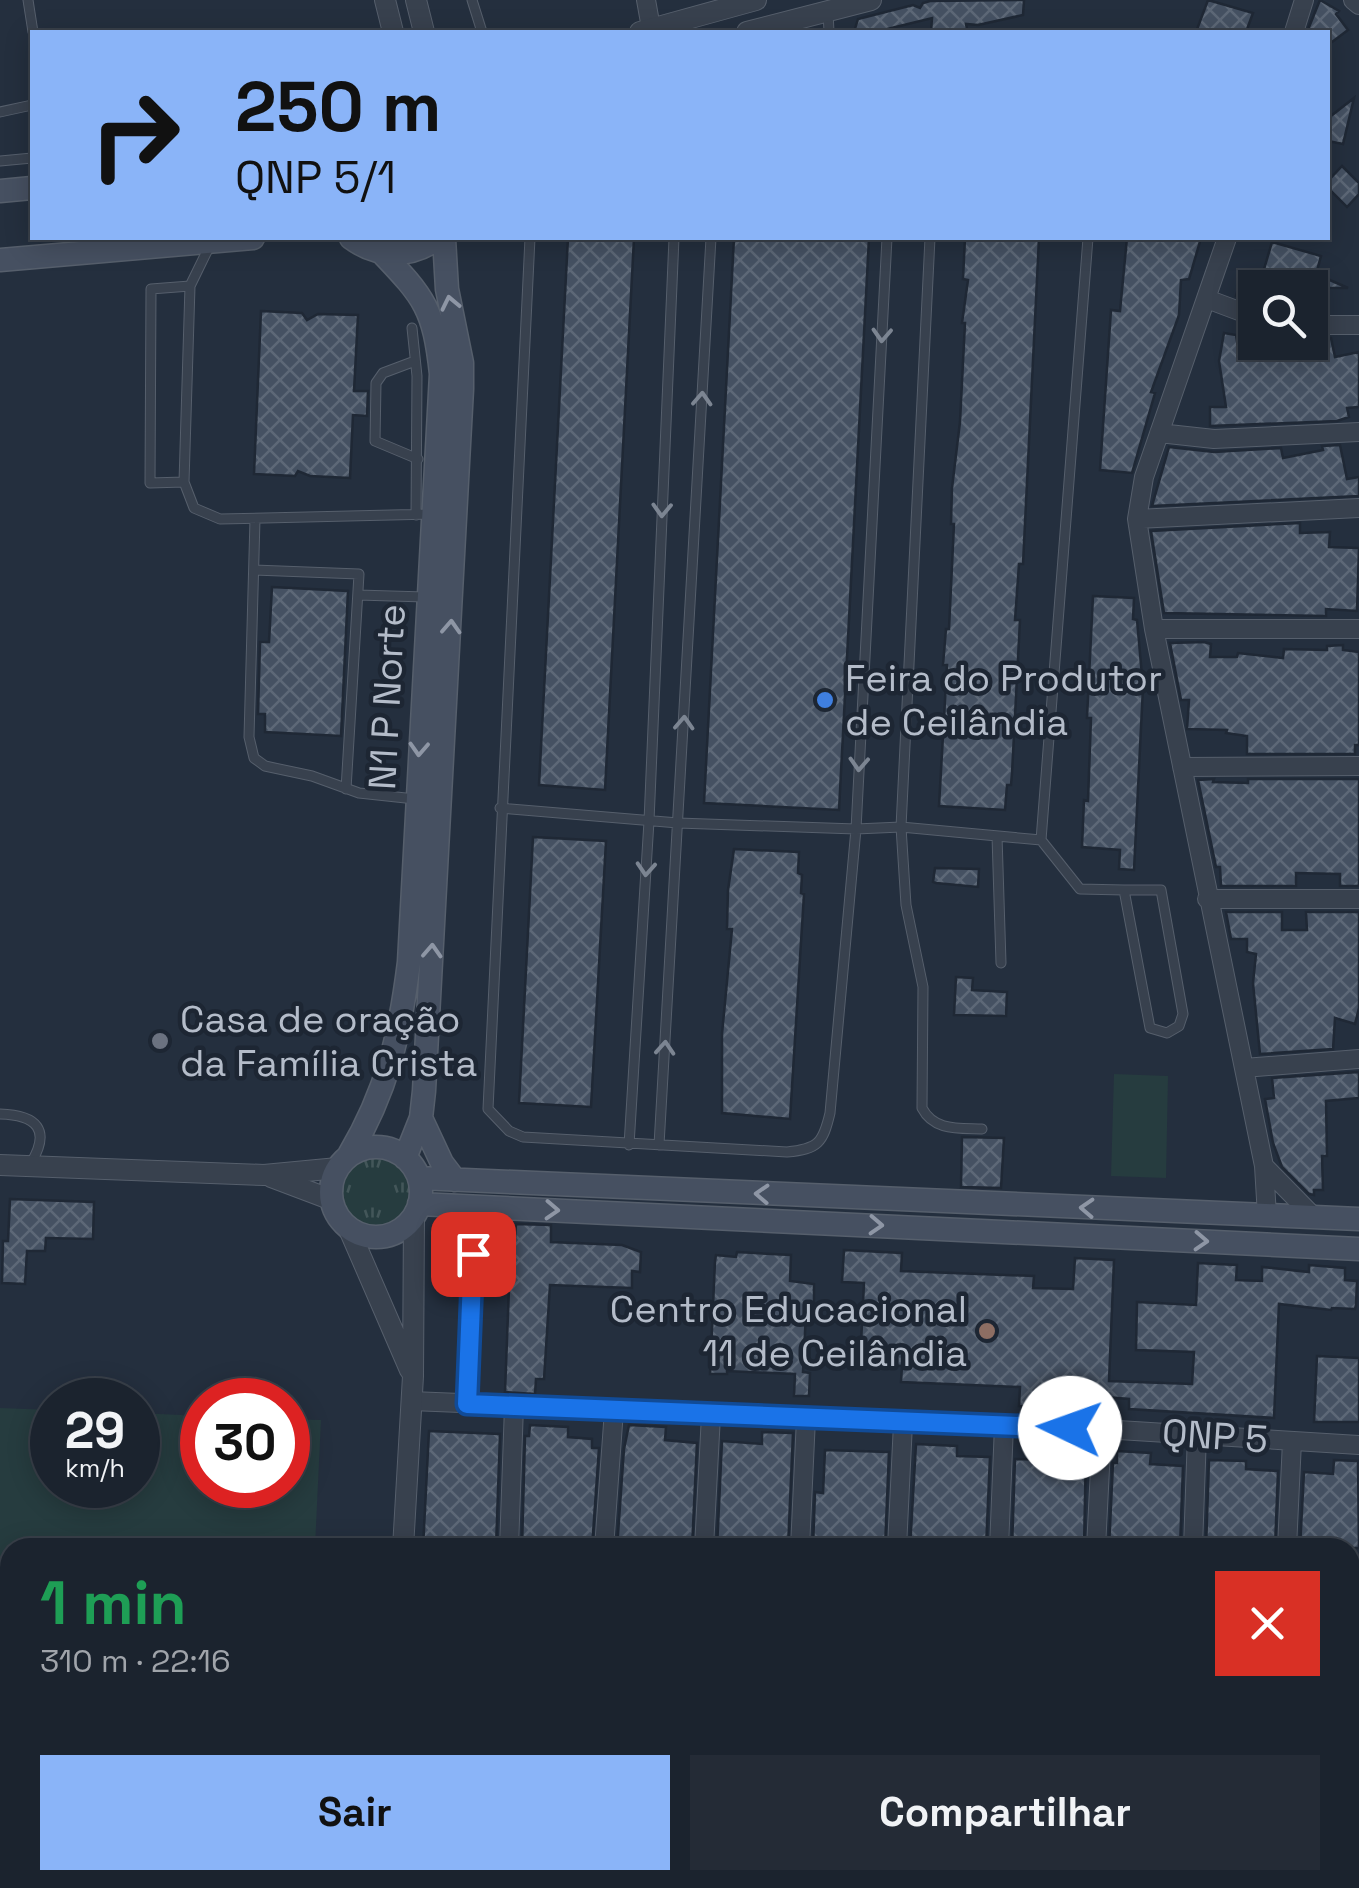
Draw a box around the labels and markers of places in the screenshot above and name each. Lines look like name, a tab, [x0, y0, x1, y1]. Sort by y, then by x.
place label: Feira do Produtor de Ceilândia	[845, 654, 1162, 746]
marker: Feira do Produtor de Ceilândia	[814, 689, 836, 711]
place label: Casa de oração da Família Crista	[180, 995, 477, 1087]
marker: Casa de oração da Família Crista	[149, 1030, 171, 1052]
pin	[431, 1212, 516, 1297]
place label: Centro Educacional 11 de Ceilândia	[610, 1285, 967, 1377]
marker: Centro Educacional 11 de Ceilândia	[976, 1320, 998, 1342]

